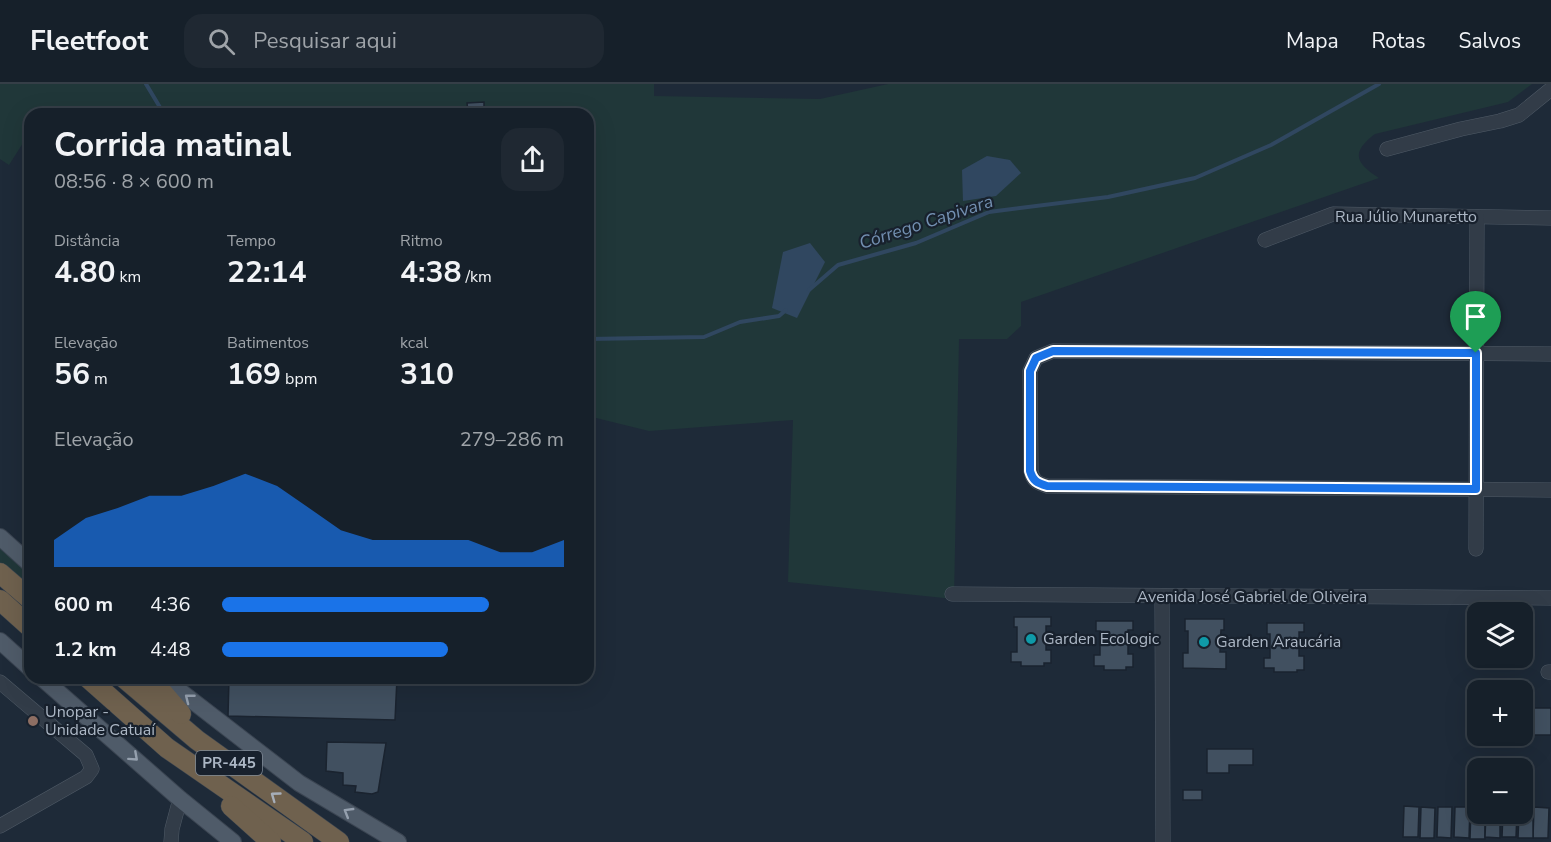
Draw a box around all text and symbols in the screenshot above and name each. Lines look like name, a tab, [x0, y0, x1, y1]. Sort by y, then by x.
search box	[184, 14, 604, 68]
text: Fleetfoot	[30, 22, 148, 60]
icon: search	[205, 25, 238, 58]
text: Pesquisar aqui	[253, 26, 397, 56]
text: Mapa	[1286, 27, 1339, 55]
text: Rotas	[1372, 27, 1426, 55]
text: Salvos	[1459, 27, 1521, 55]
text: Corrida matinal	[54, 123, 291, 168]
button: share	[501, 128, 564, 191]
text: 08:56 · 8 × 600 m	[54, 168, 214, 195]
water label: Córrego Capivara	[856, 189, 996, 255]
street label: Rua Júlio Munaretto	[1335, 206, 1477, 228]
text: Distância	[54, 230, 120, 252]
text: Tempo	[227, 230, 276, 252]
text: Ritmo	[400, 230, 443, 252]
text: 4.80	[54, 252, 115, 293]
text: 22:14	[227, 252, 306, 293]
text: 4:38	[400, 252, 461, 293]
text: km	[115, 266, 141, 288]
text: /km	[461, 266, 492, 288]
pin	[1450, 291, 1501, 353]
icon: arrive	[1459, 300, 1492, 333]
text: Elevação	[54, 332, 118, 354]
text: Batimentos	[227, 332, 309, 354]
text: kcal	[400, 332, 428, 354]
text: 56	[54, 354, 90, 395]
text: 169	[227, 354, 281, 395]
text: 310	[400, 354, 454, 395]
text: m	[90, 368, 108, 390]
text: bpm	[281, 368, 317, 390]
text: Elevação	[54, 426, 134, 453]
text: 279–286 m	[460, 426, 564, 453]
street label: Avenida José Gabriel de Oliveira	[1137, 586, 1367, 608]
text: 600 m	[54, 591, 113, 618]
text: 4:36	[150, 591, 191, 618]
map controls	[1467, 602, 1533, 824]
button: layers	[1467, 602, 1533, 668]
place label: Garden Ecologic	[1043, 628, 1160, 650]
place label: Garden Araucária	[1216, 631, 1341, 653]
marker: Garden Ecologic	[1024, 632, 1038, 646]
marker: Garden Araucária	[1197, 635, 1211, 649]
text: 1.2 km	[54, 636, 117, 663]
text: 4:48	[150, 636, 191, 663]
button: +	[1467, 680, 1533, 746]
one-way arrow	[185, 695, 196, 706]
place label: Unopar - Unidade Catuaí	[45, 701, 156, 741]
marker: Unopar - Unidade Catuaí	[26, 714, 40, 728]
one-way arrow	[127, 750, 138, 761]
road number: PR-445	[196, 751, 262, 775]
button: −	[1467, 758, 1533, 824]
one-way arrow	[270, 792, 281, 803]
one-way arrow	[344, 807, 354, 819]

